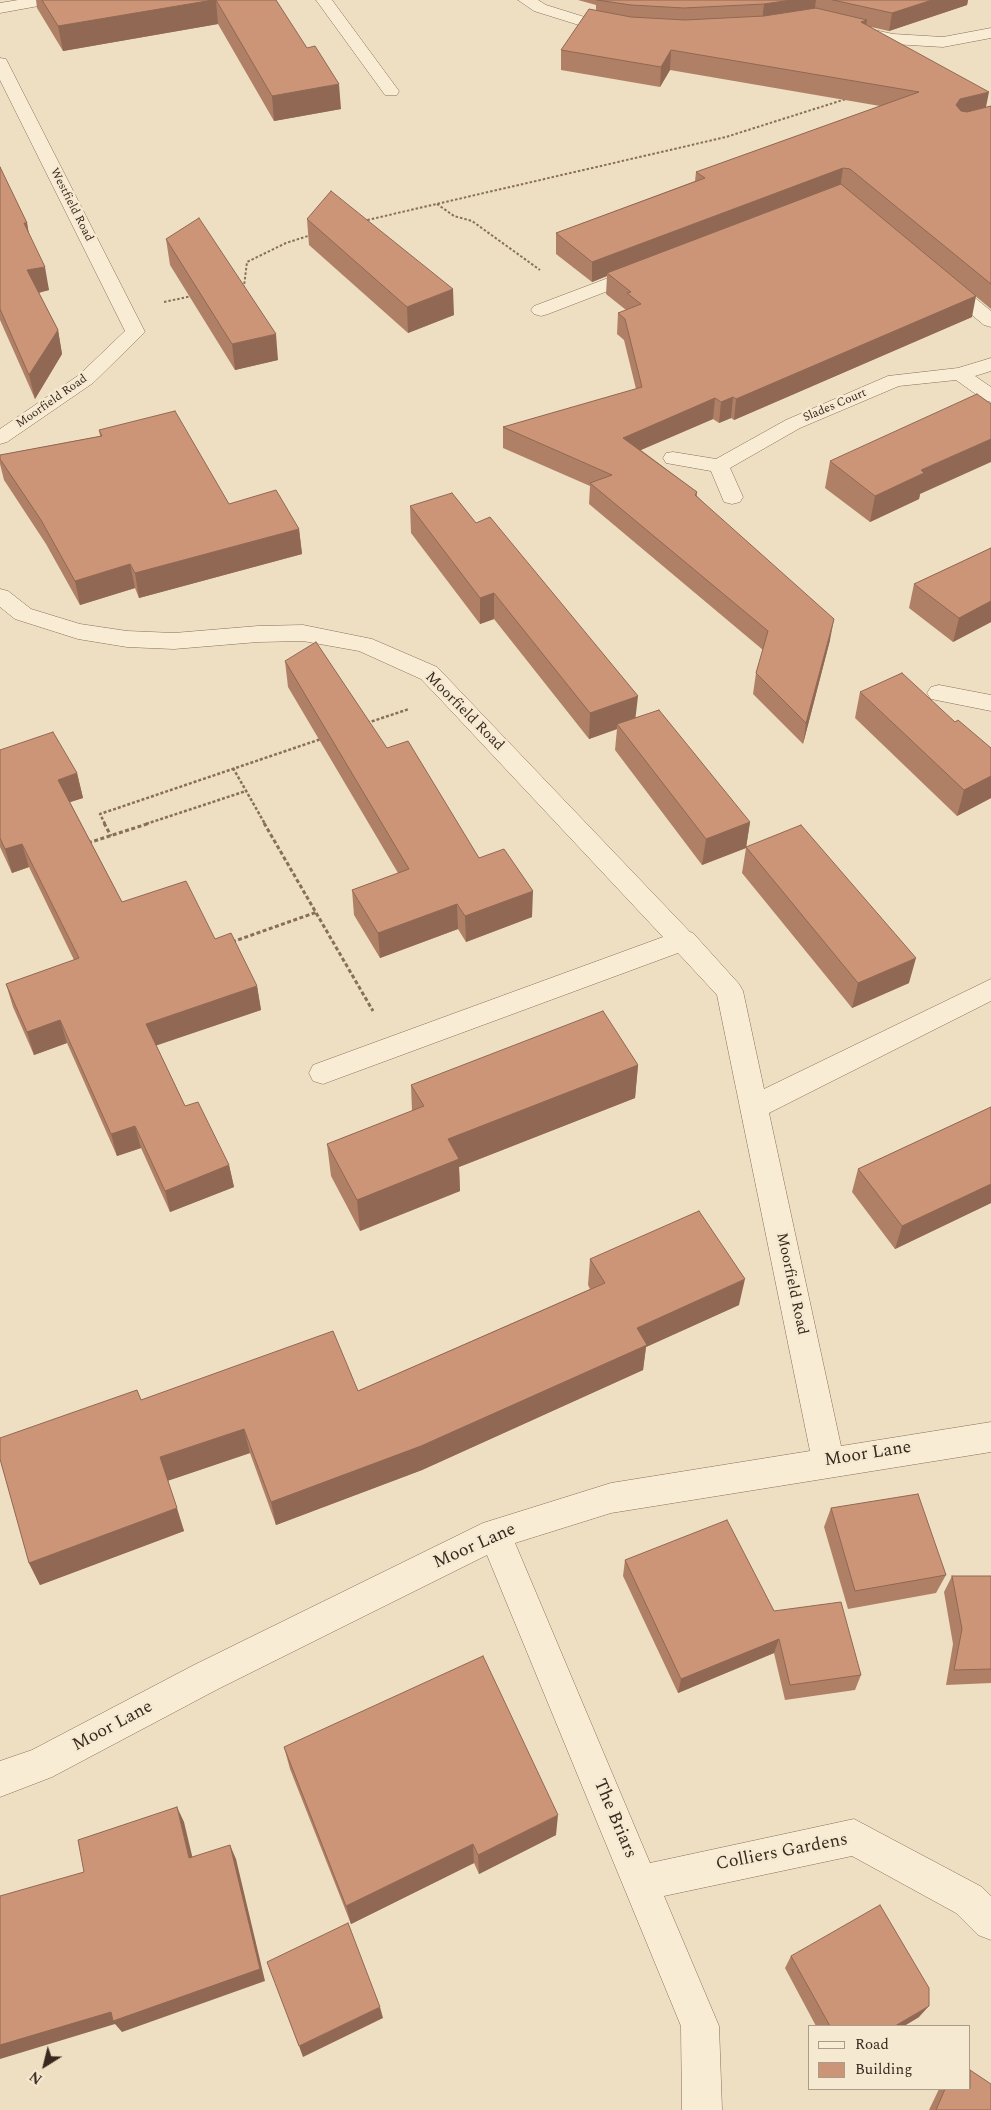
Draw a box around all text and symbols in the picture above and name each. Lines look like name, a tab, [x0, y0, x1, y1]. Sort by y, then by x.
street label: Westfield Road	[46, 166, 96, 244]
street label: Moorfield Road	[14, 372, 90, 432]
street label: Slades Court	[801, 386, 869, 426]
street label: Moorfield Road	[421, 669, 507, 755]
street label: Moorfield Road	[771, 1231, 811, 1337]
street label: Moor Lane	[823, 1437, 913, 1473]
street label: Moor Lane	[431, 1519, 519, 1575]
street label: Moor Lane	[69, 1697, 157, 1757]
street label: The Briars	[588, 1776, 640, 1862]
street label: Colliers Gardens	[714, 1830, 850, 1876]
legend	[808, 2025, 971, 2090]
text: Road	[855, 2033, 889, 2056]
north arrow	[20, 2040, 70, 2090]
text: Building	[855, 2058, 912, 2081]
text: N	[25, 2066, 47, 2089]

